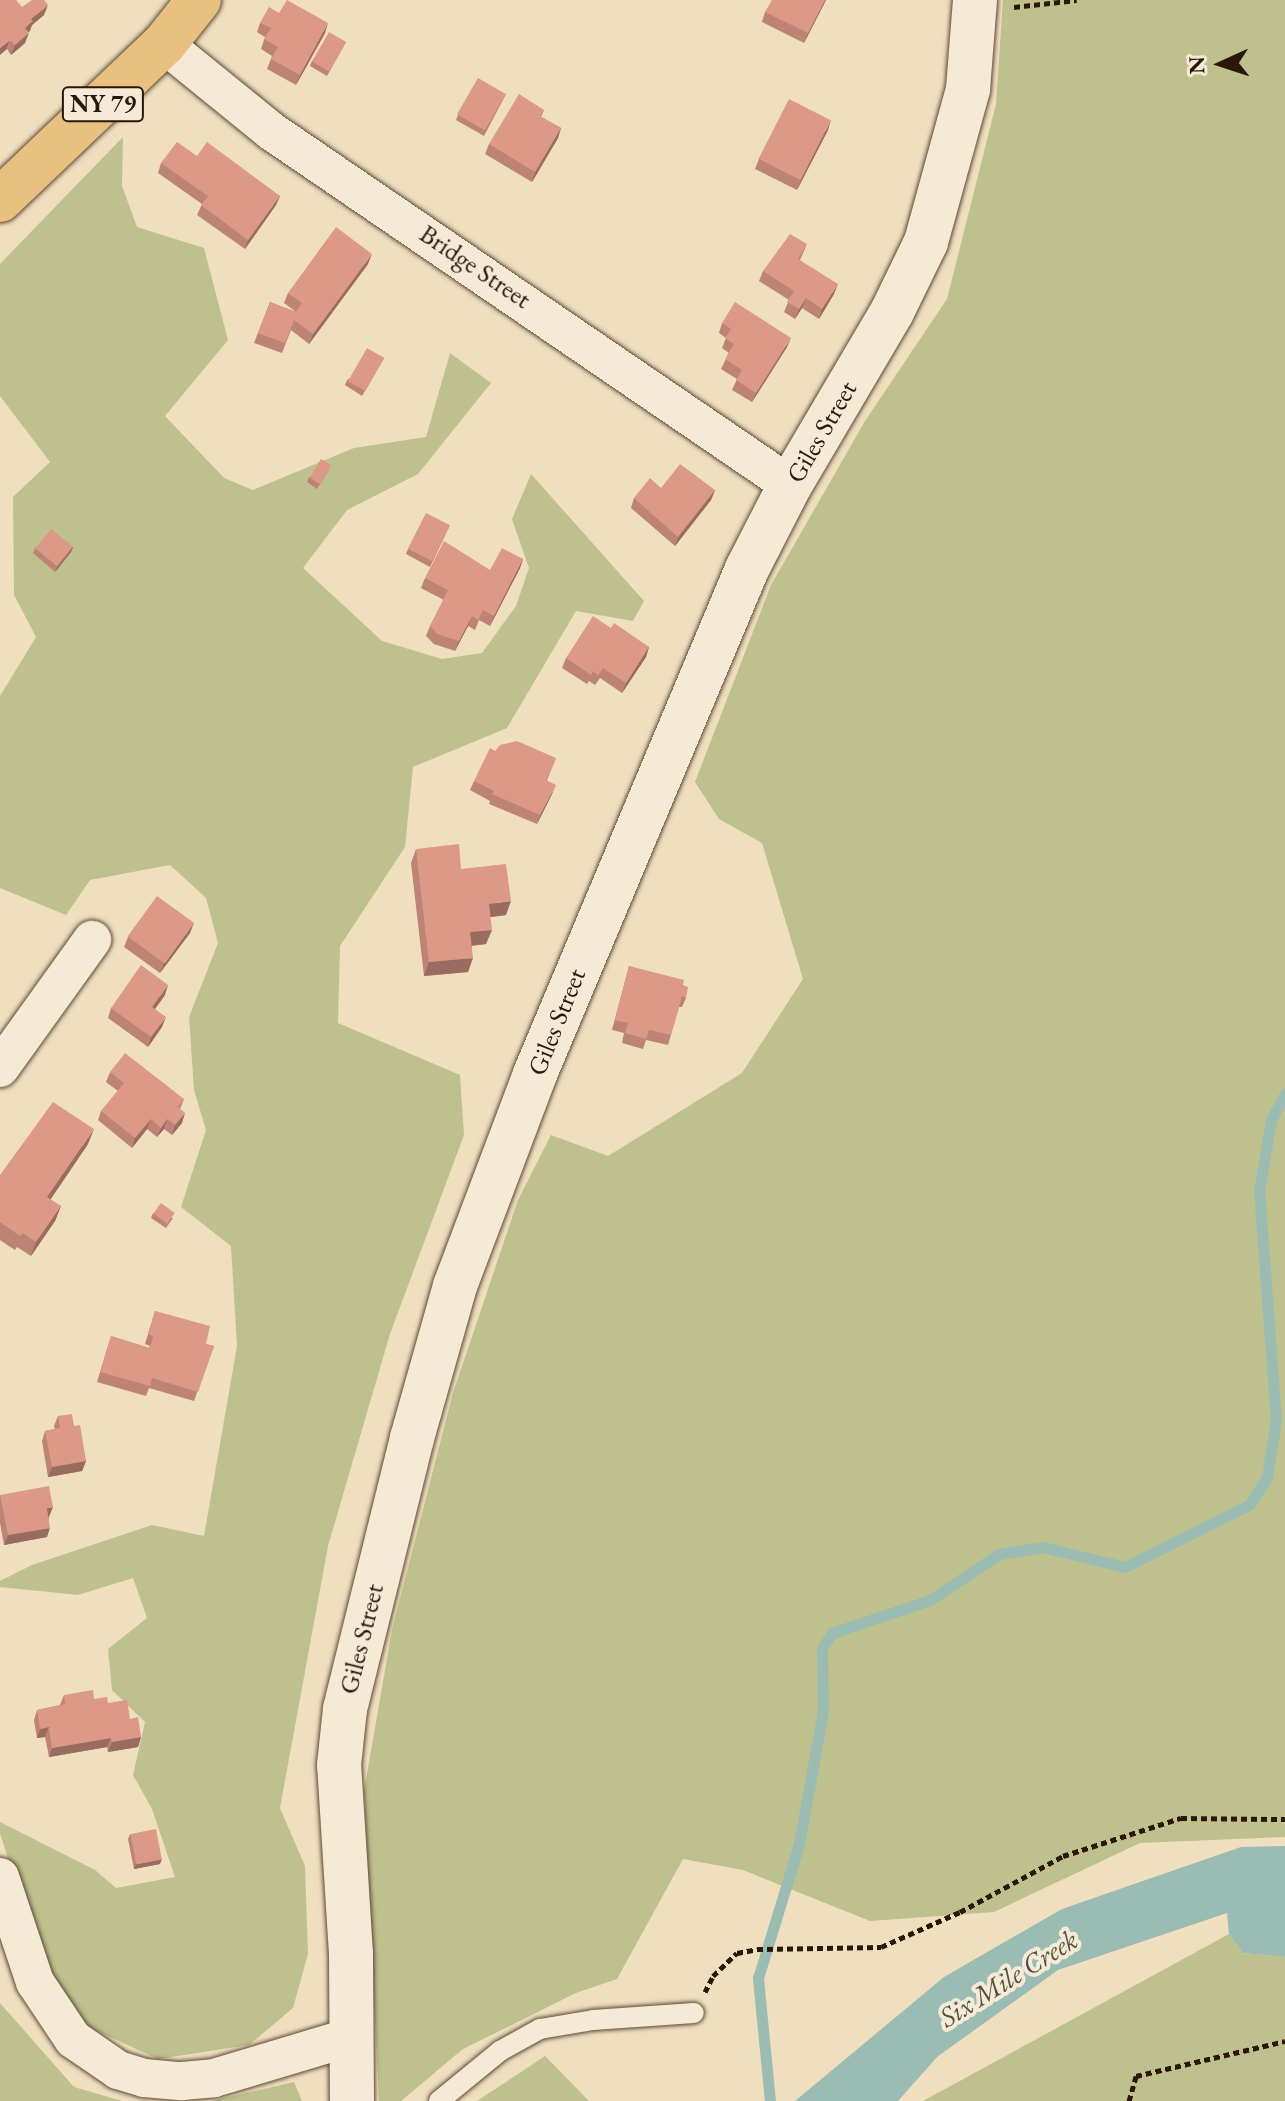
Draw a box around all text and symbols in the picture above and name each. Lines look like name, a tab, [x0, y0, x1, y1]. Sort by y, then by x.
north arrow	[1181, 24, 1261, 104]
text: N	[1182, 56, 1211, 75]
road number: NY 79	[61, 84, 145, 124]
street label: Bridge Street	[414, 218, 536, 316]
street label: Giles Street	[780, 376, 864, 488]
street label: Giles Street	[521, 964, 593, 1080]
street label: Giles Street	[333, 1581, 391, 1697]
water label: Six Mile Creek	[933, 1922, 1083, 2034]

